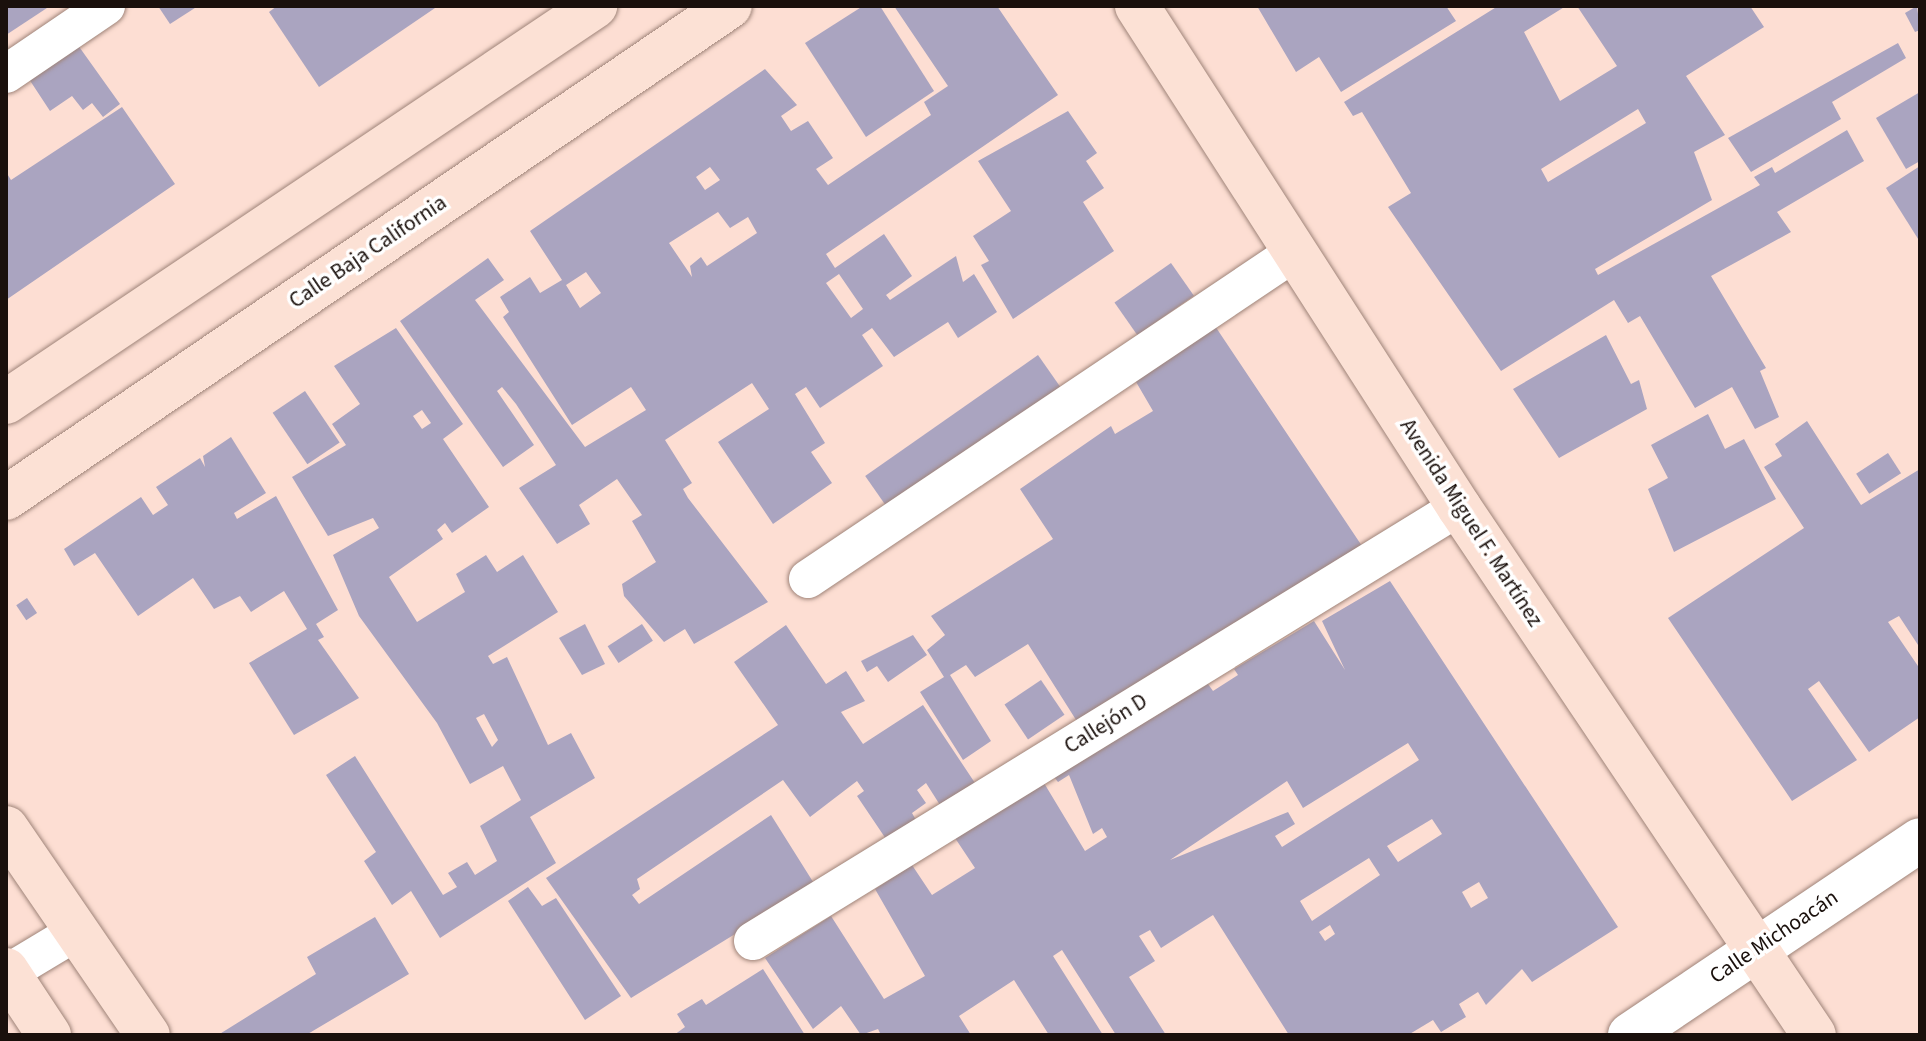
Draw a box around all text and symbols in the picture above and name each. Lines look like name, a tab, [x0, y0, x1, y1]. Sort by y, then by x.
street label: Calle Baja California	[284, 190, 452, 314]
street label: Avenida Miguel F. Martínez	[1394, 414, 1548, 632]
street label: Callejón D	[1060, 688, 1152, 760]
street label: Calle Michoacán	[1705, 884, 1843, 990]

